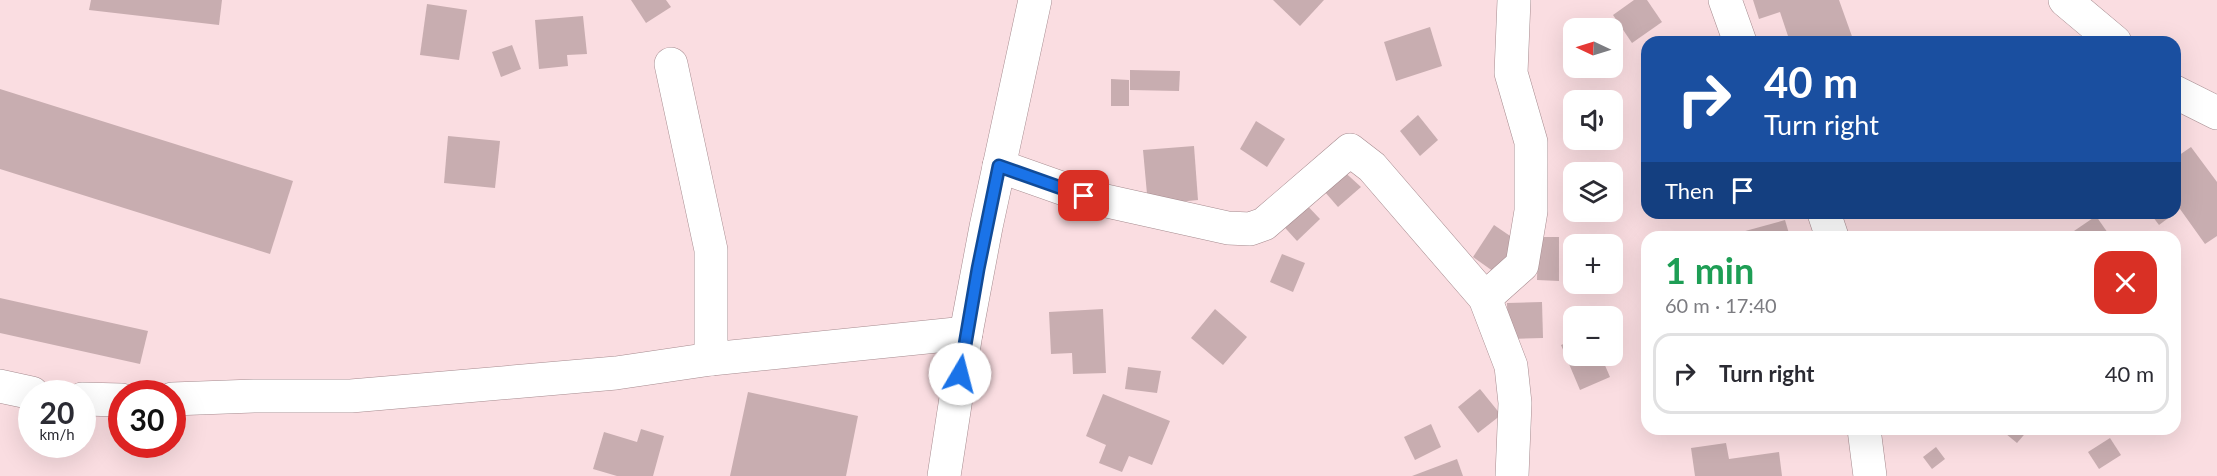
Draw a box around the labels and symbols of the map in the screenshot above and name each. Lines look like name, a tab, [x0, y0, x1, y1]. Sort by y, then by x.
north arrow	[1563, 18, 1623, 78]
pin	[1058, 170, 1109, 221]
position arrow	[928, 342, 992, 406]
speed limit sign: 30	[108, 380, 186, 458]

